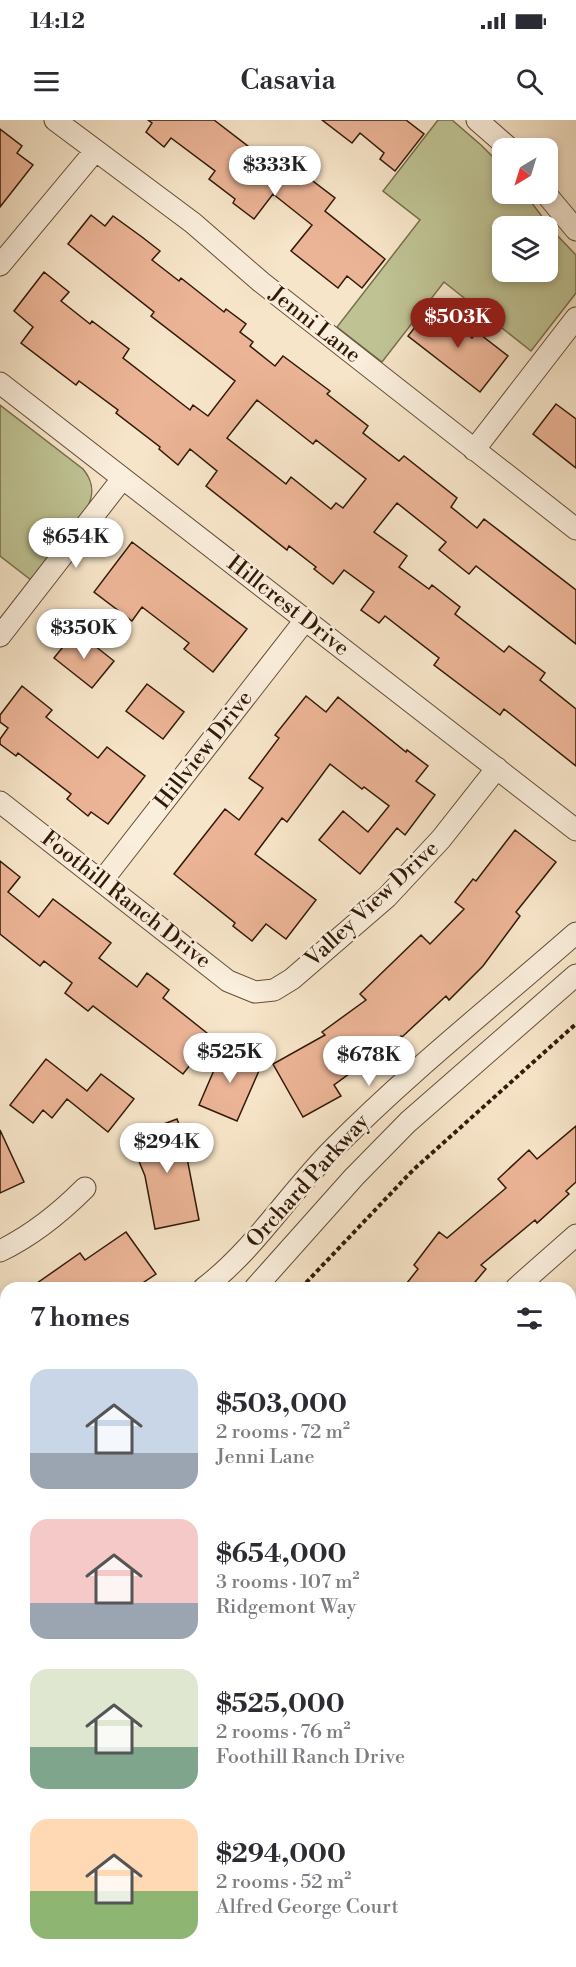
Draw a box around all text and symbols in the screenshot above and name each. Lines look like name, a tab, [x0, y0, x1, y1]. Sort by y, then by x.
text: 14:12	[30, 8, 85, 35]
text: Casavia	[240, 64, 336, 98]
icon: menu	[30, 65, 63, 98]
icon: search	[513, 65, 546, 98]
north arrow	[492, 138, 558, 204]
map controls	[492, 138, 558, 282]
pin: $333K	[233, 146, 317, 197]
text: $333K	[243, 153, 307, 178]
button: layers	[492, 216, 558, 282]
street label: Jenni Lane	[263, 280, 366, 369]
pin: $503K	[416, 298, 500, 349]
text: $503K	[424, 305, 492, 330]
pin: $654K	[34, 518, 118, 569]
text: $654K	[43, 525, 109, 550]
street label: Hillcrest Drive	[222, 550, 354, 662]
pin: $350K	[42, 609, 126, 660]
text: $350K	[50, 616, 118, 641]
street label: Hillview Drive	[149, 685, 259, 815]
street label: Foothill Ranch Drive	[36, 825, 216, 975]
street label: Valley View Drive	[299, 835, 444, 973]
pin: $525K	[188, 1033, 272, 1084]
pin: $678K	[327, 1036, 411, 1087]
text: $525K	[197, 1040, 263, 1065]
text: $678K	[337, 1043, 401, 1068]
street label: Orchard Parkway	[241, 1108, 375, 1253]
pin: $294K	[125, 1123, 209, 1174]
text: $294K	[134, 1130, 200, 1155]
text: 7 homes	[30, 1302, 130, 1334]
icon: filters	[513, 1302, 546, 1335]
text: $503,000	[216, 1388, 347, 1420]
icon: home	[78, 1393, 150, 1465]
text: 2 rooms · 72 m²	[216, 1420, 350, 1445]
text: Jenni Lane	[216, 1445, 315, 1470]
text: $654,000	[216, 1538, 347, 1570]
icon: home	[78, 1543, 150, 1615]
text: 3 rooms · 107 m²	[216, 1570, 360, 1595]
text: Ridgemont Way	[216, 1595, 356, 1620]
text: $525,000	[216, 1688, 345, 1720]
icon: home	[78, 1693, 150, 1765]
text: 2 rooms · 76 m²	[216, 1720, 350, 1745]
text: Foothill Ranch Drive	[216, 1745, 405, 1770]
text: $294,000	[216, 1838, 346, 1870]
icon: home	[78, 1843, 150, 1915]
text: 2 rooms · 52 m²	[216, 1870, 351, 1895]
text: Alfred George Court	[216, 1895, 399, 1920]

